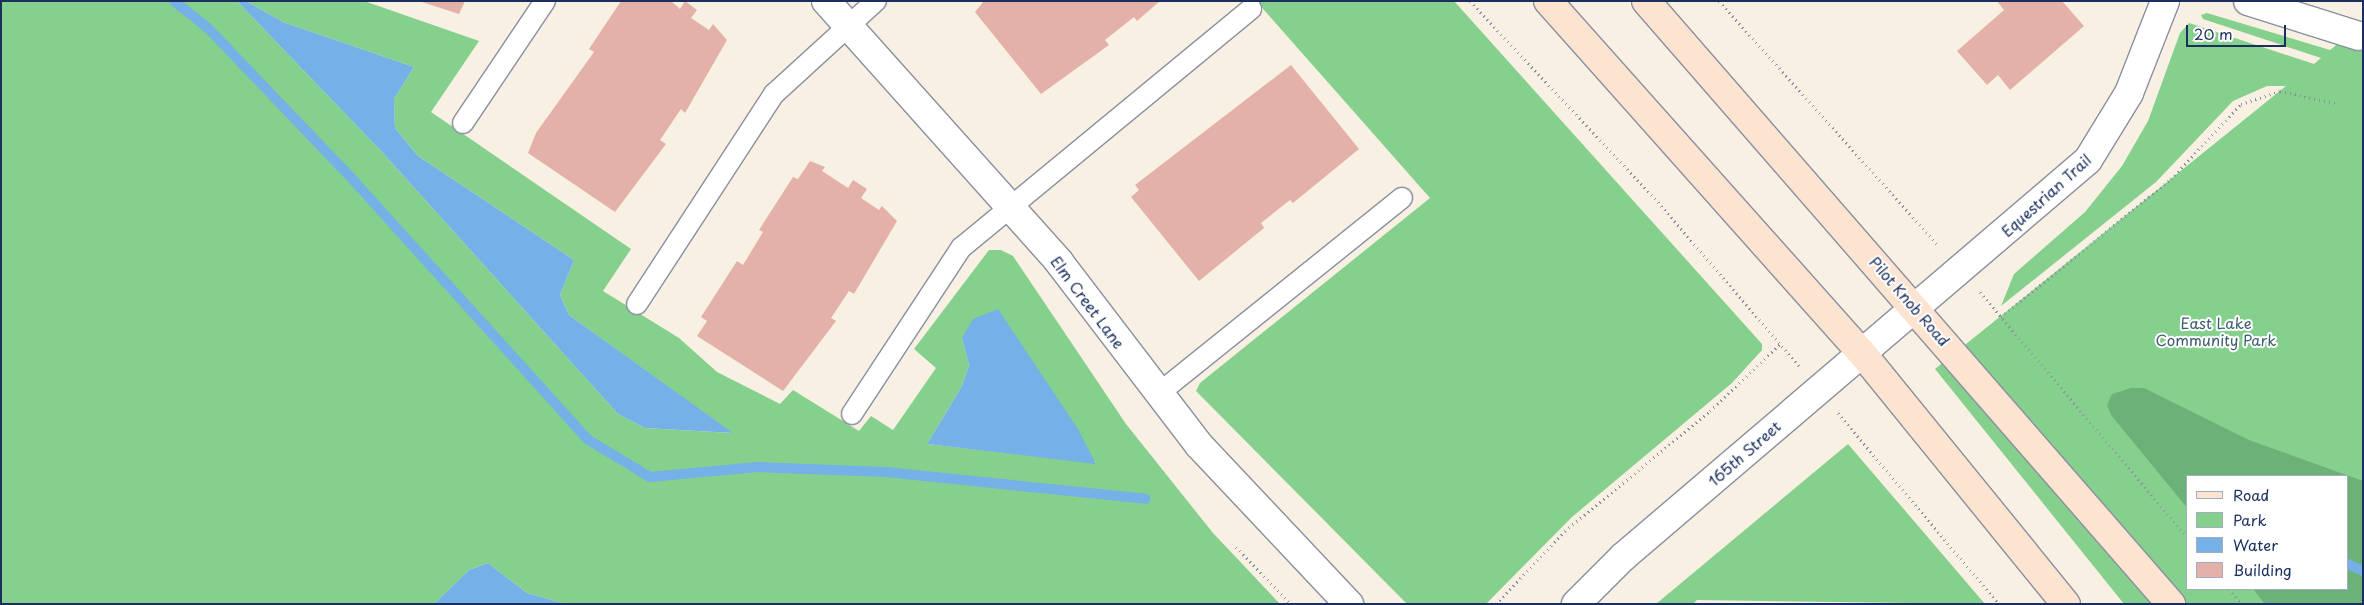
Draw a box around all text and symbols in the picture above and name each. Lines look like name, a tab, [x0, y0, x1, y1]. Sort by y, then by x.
scale bar	[2189, 15, 2289, 47]
text: 20 m	[2194, 22, 2233, 45]
street label: Equestrian Trail	[1997, 150, 2095, 240]
street label: Elm Creet Lane	[1047, 252, 1129, 352]
street label: Pilot Knob Road	[1866, 252, 1954, 350]
park label: East Lake Community Park	[2155, 313, 2277, 348]
street label: 165th Street	[1704, 417, 1784, 489]
legend	[2186, 475, 2349, 590]
text: Road	[2233, 483, 2269, 506]
text: Park	[2233, 508, 2267, 531]
text: Water	[2233, 533, 2278, 556]
text: Building	[2233, 558, 2292, 581]

